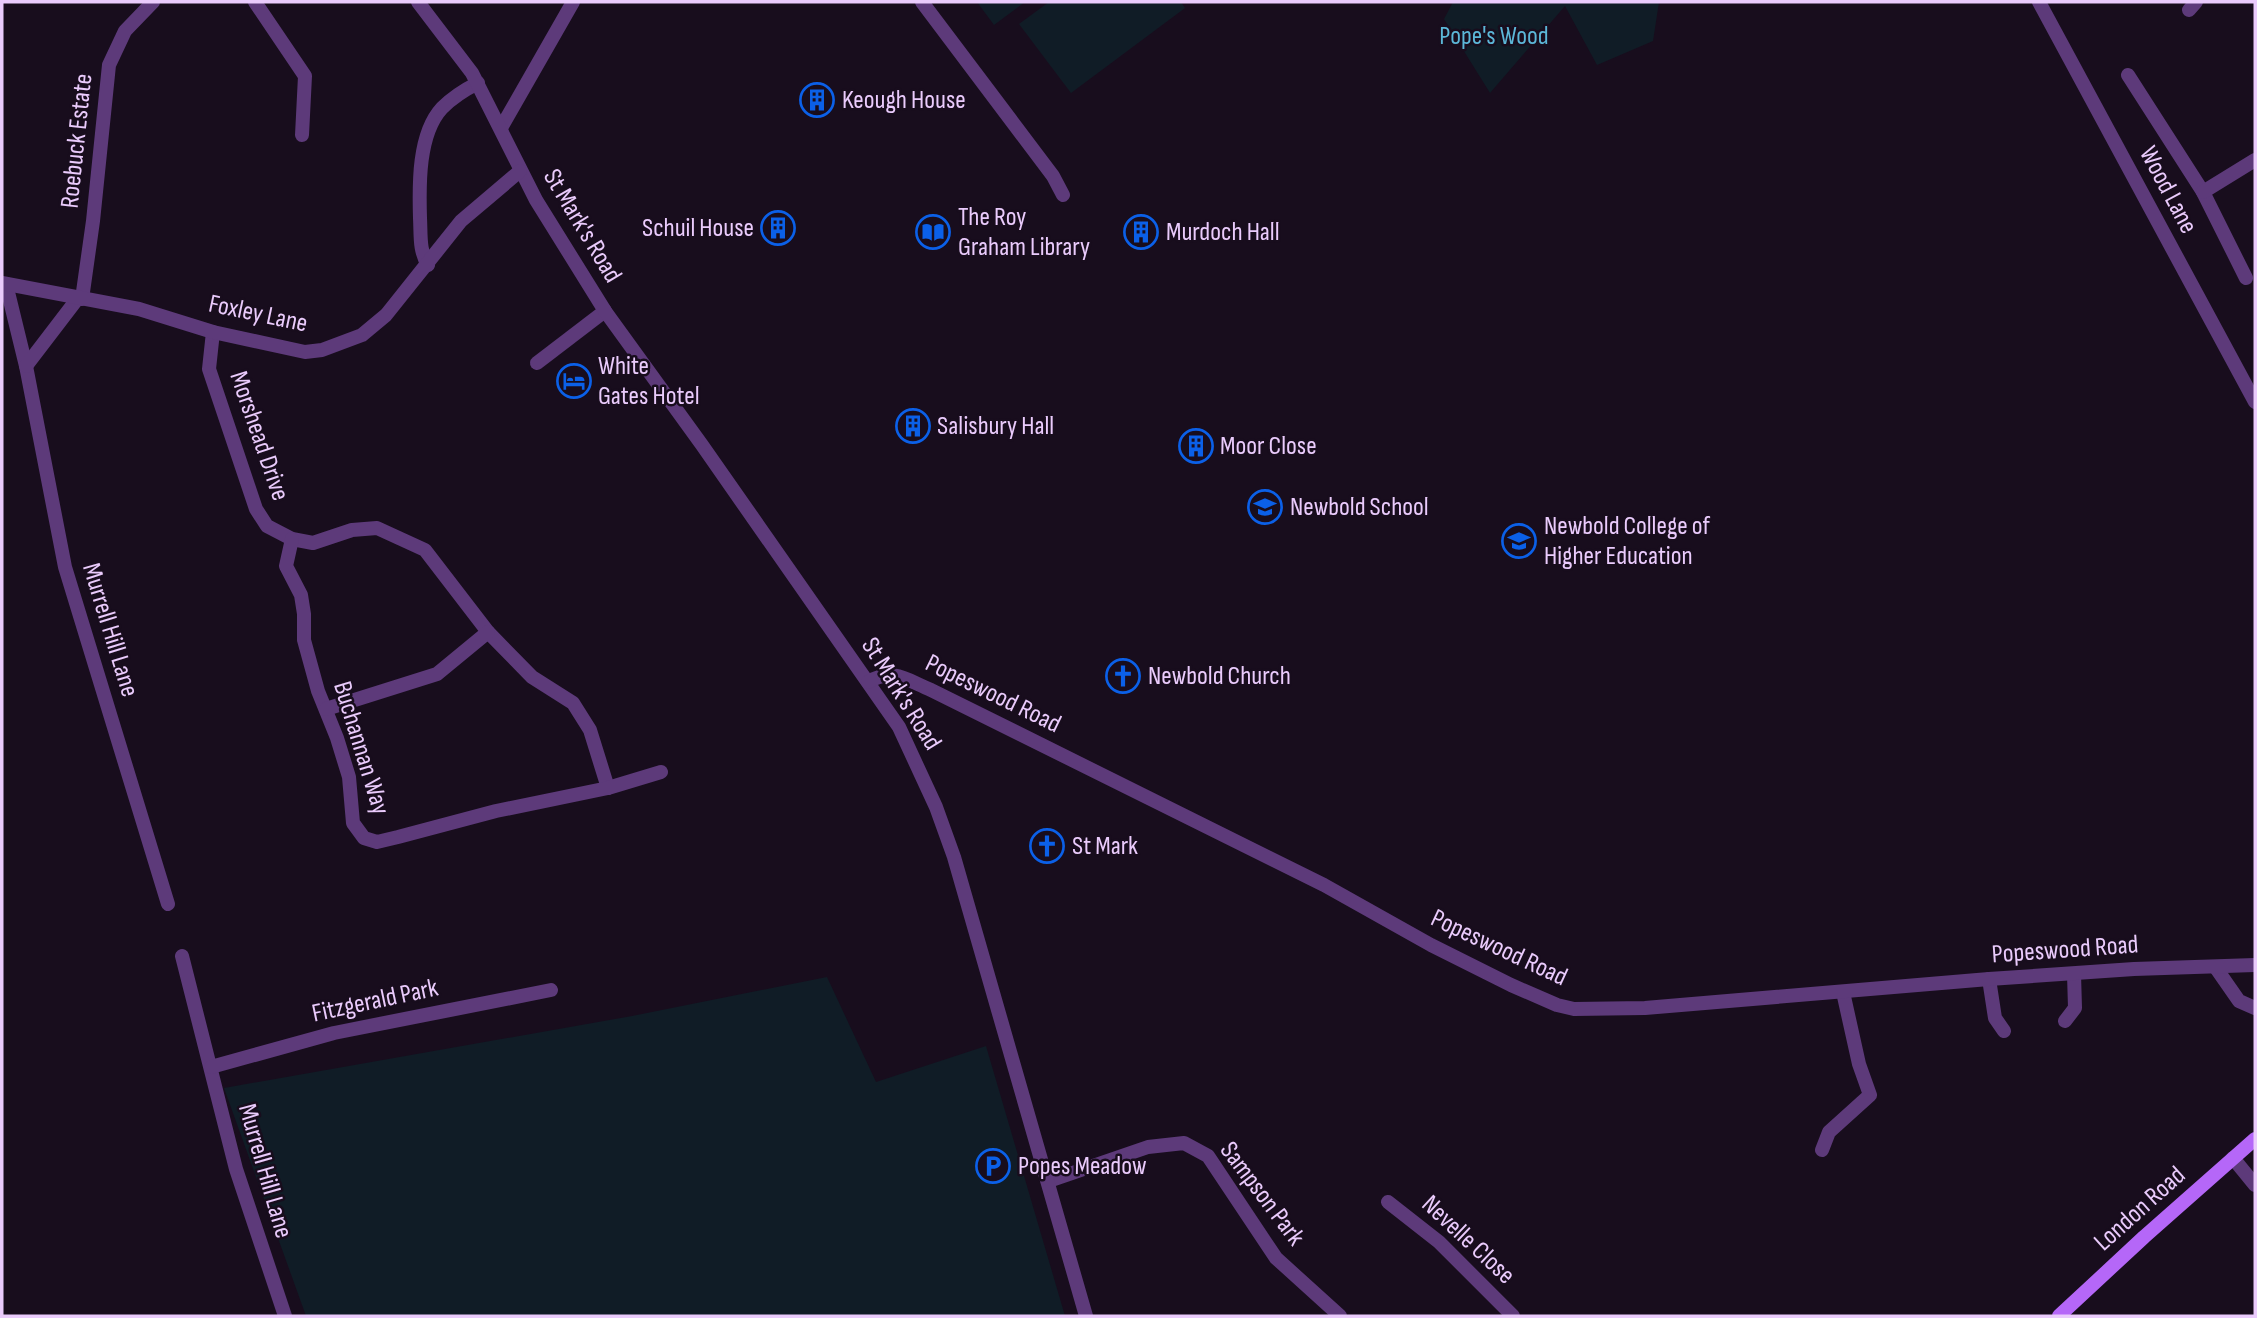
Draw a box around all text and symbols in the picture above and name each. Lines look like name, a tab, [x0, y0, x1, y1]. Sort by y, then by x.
park label: Pope's Wood	[1439, 21, 1549, 52]
street label: Roebuck Estate	[55, 72, 99, 210]
building icon: Keough House	[798, 81, 836, 119]
place label: Keough House	[842, 85, 966, 116]
street label: Wood Lane	[2132, 141, 2204, 239]
street label: St Mark's Road	[536, 164, 628, 288]
place label: The Roy Graham Library	[958, 202, 1090, 263]
building icon: Schuil House	[759, 209, 797, 247]
place label: Schuil House	[642, 213, 754, 244]
library icon: The Roy Graham Library	[914, 213, 952, 251]
building icon: Murdoch Hall	[1122, 213, 1160, 251]
place label: Murdoch Hall	[1166, 217, 1280, 248]
street label: Foxley Lane	[206, 288, 310, 340]
place label: White Gates Hotel	[598, 351, 700, 412]
hotel icon: White Gates Hotel	[555, 362, 593, 400]
street label: Morshead Drive	[222, 367, 296, 505]
building icon: Salisbury Hall	[894, 407, 932, 445]
place label: Salisbury Hall	[937, 411, 1054, 442]
building icon: Moor Close	[1177, 427, 1215, 465]
place label: Moor Close	[1220, 431, 1317, 462]
school or university icon: Newbold School	[1246, 488, 1284, 526]
place label: Newbold School	[1290, 492, 1429, 523]
place label: Newbold College of Higher Education	[1544, 511, 1710, 572]
school or university icon: Newbold College of Higher Education	[1500, 522, 1538, 560]
street label: Murrell Hill Lane	[75, 559, 145, 701]
street label: St Mark's Road	[854, 632, 948, 756]
street label: Popeswood Road	[920, 648, 1066, 740]
church icon: Newbold Church	[1104, 657, 1142, 695]
place label: Newbold Church	[1148, 661, 1291, 692]
street label: Buchannan Way	[326, 678, 396, 818]
church icon: St Mark	[1028, 827, 1066, 865]
place label: St Mark	[1072, 831, 1138, 862]
street label: Popeswood Road	[1426, 903, 1572, 993]
street label: Popeswood Road	[1991, 929, 2139, 971]
street label: Fitzgerald Park	[309, 973, 441, 1029]
street label: Murrell Hill Lane	[231, 1100, 299, 1242]
street label: Sampson Park	[1213, 1136, 1311, 1252]
parking icon: Popes Meadow	[974, 1147, 1012, 1185]
place label: Popes Meadow	[1018, 1151, 1147, 1182]
street label: London Road	[2088, 1160, 2192, 1258]
street label: Nevelle Close	[1415, 1189, 1521, 1291]

